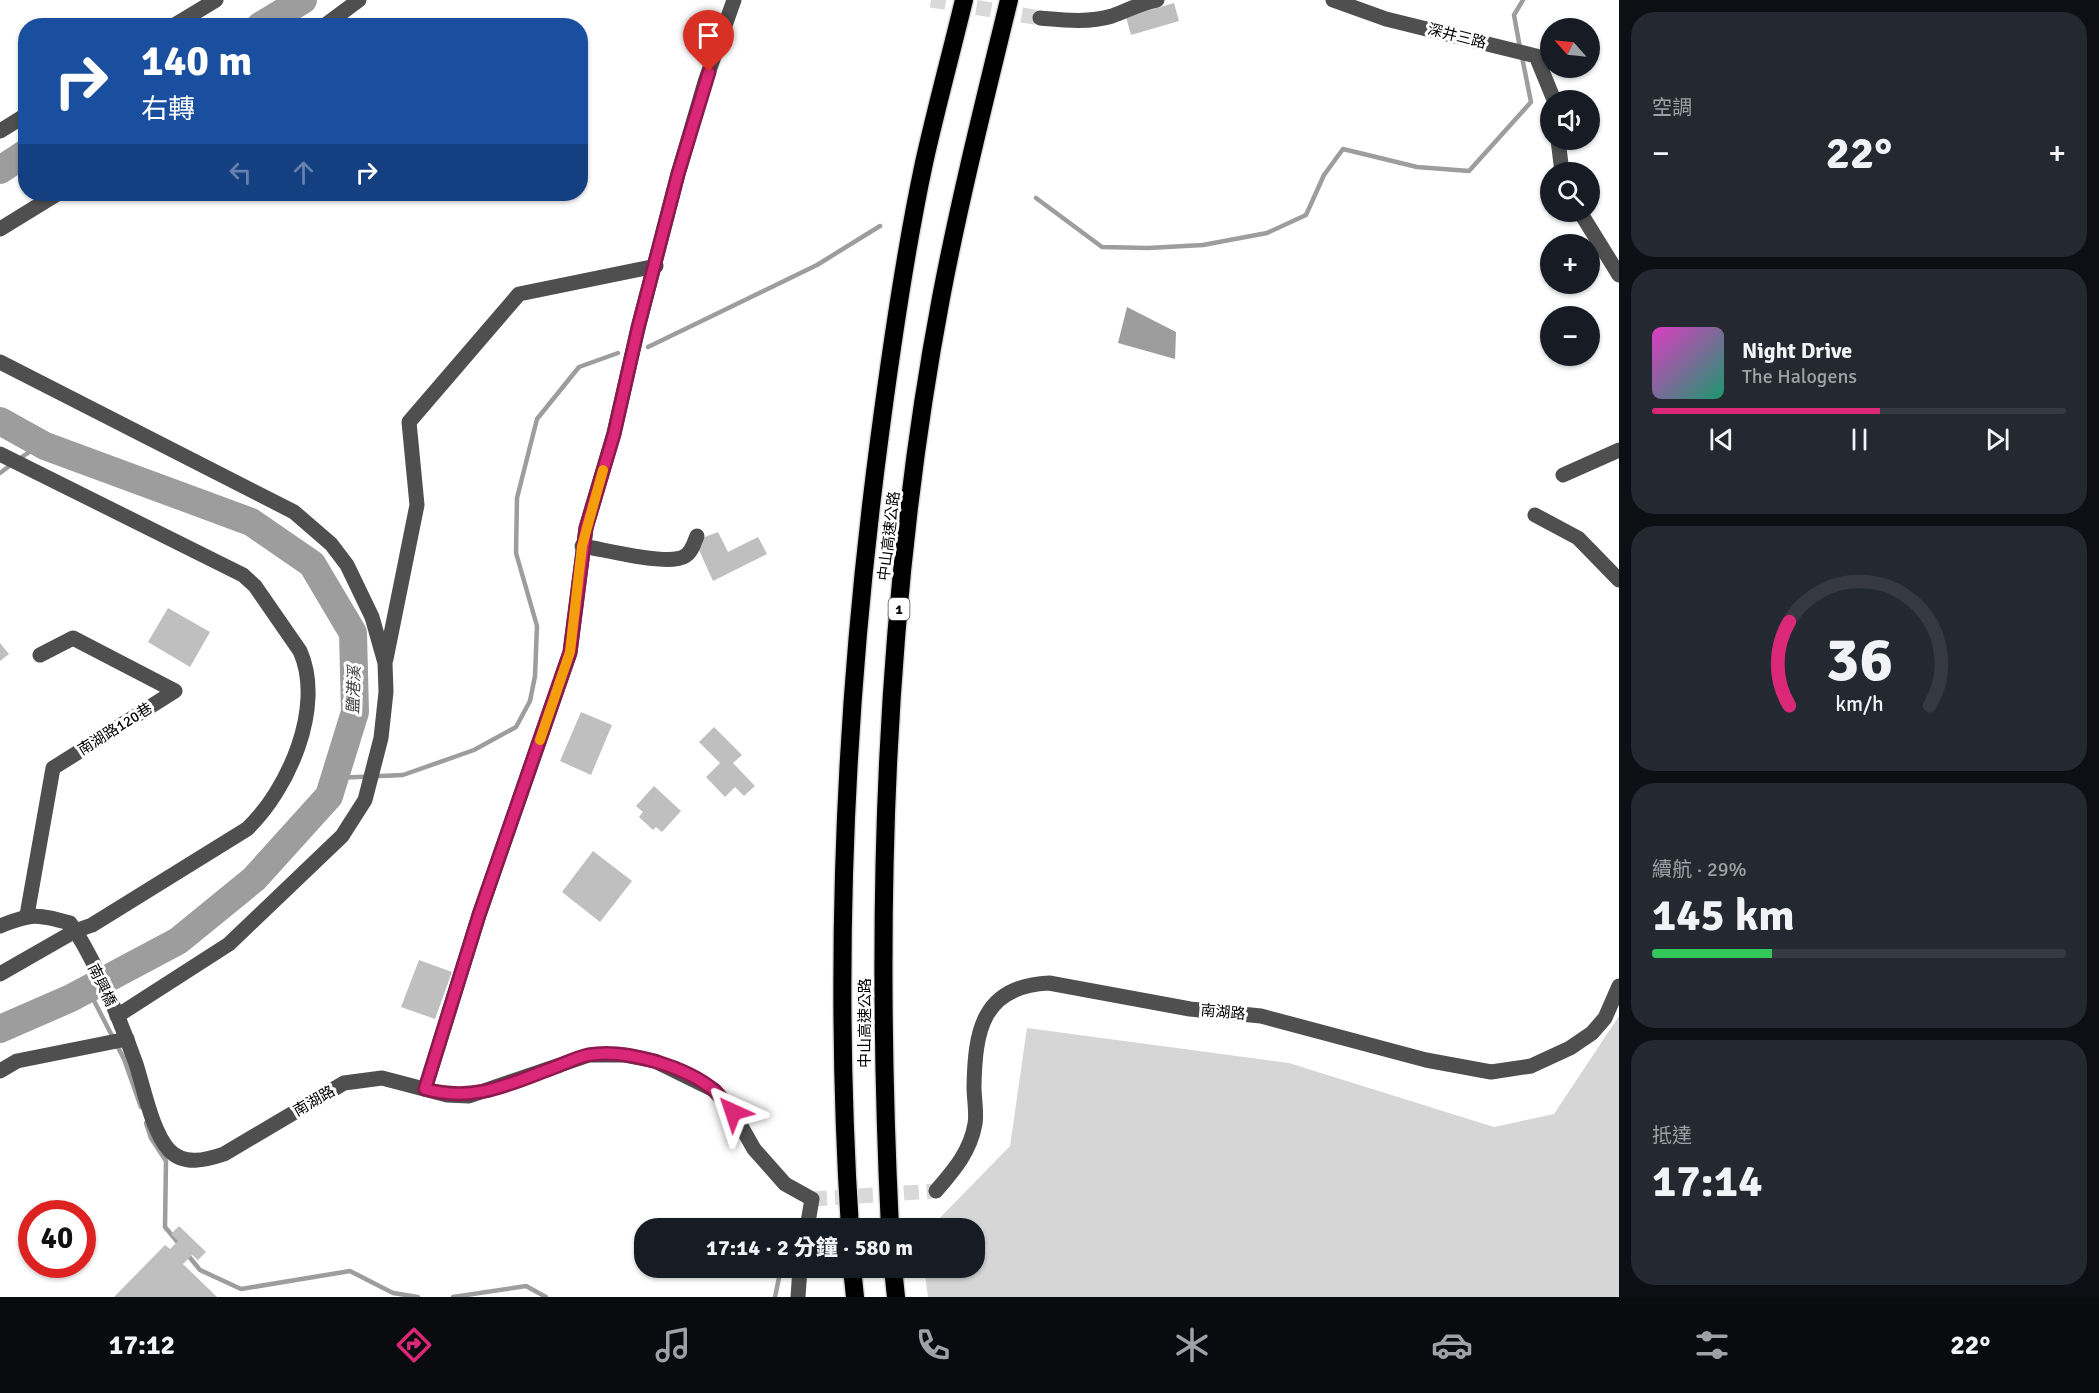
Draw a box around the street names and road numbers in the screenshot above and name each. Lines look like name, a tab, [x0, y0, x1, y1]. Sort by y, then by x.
street label: 深井三路	[1426, 20, 1488, 52]
street label: 中山高速公路	[875, 490, 903, 582]
road number: 1	[888, 598, 910, 620]
street label: 南湖路120巷	[74, 699, 156, 759]
street label: 南興橋	[84, 961, 120, 1009]
street label: 中山高速公路	[856, 978, 874, 1068]
street label: 南湖路	[1200, 1001, 1246, 1023]
street label: 南湖路	[290, 1082, 338, 1120]

